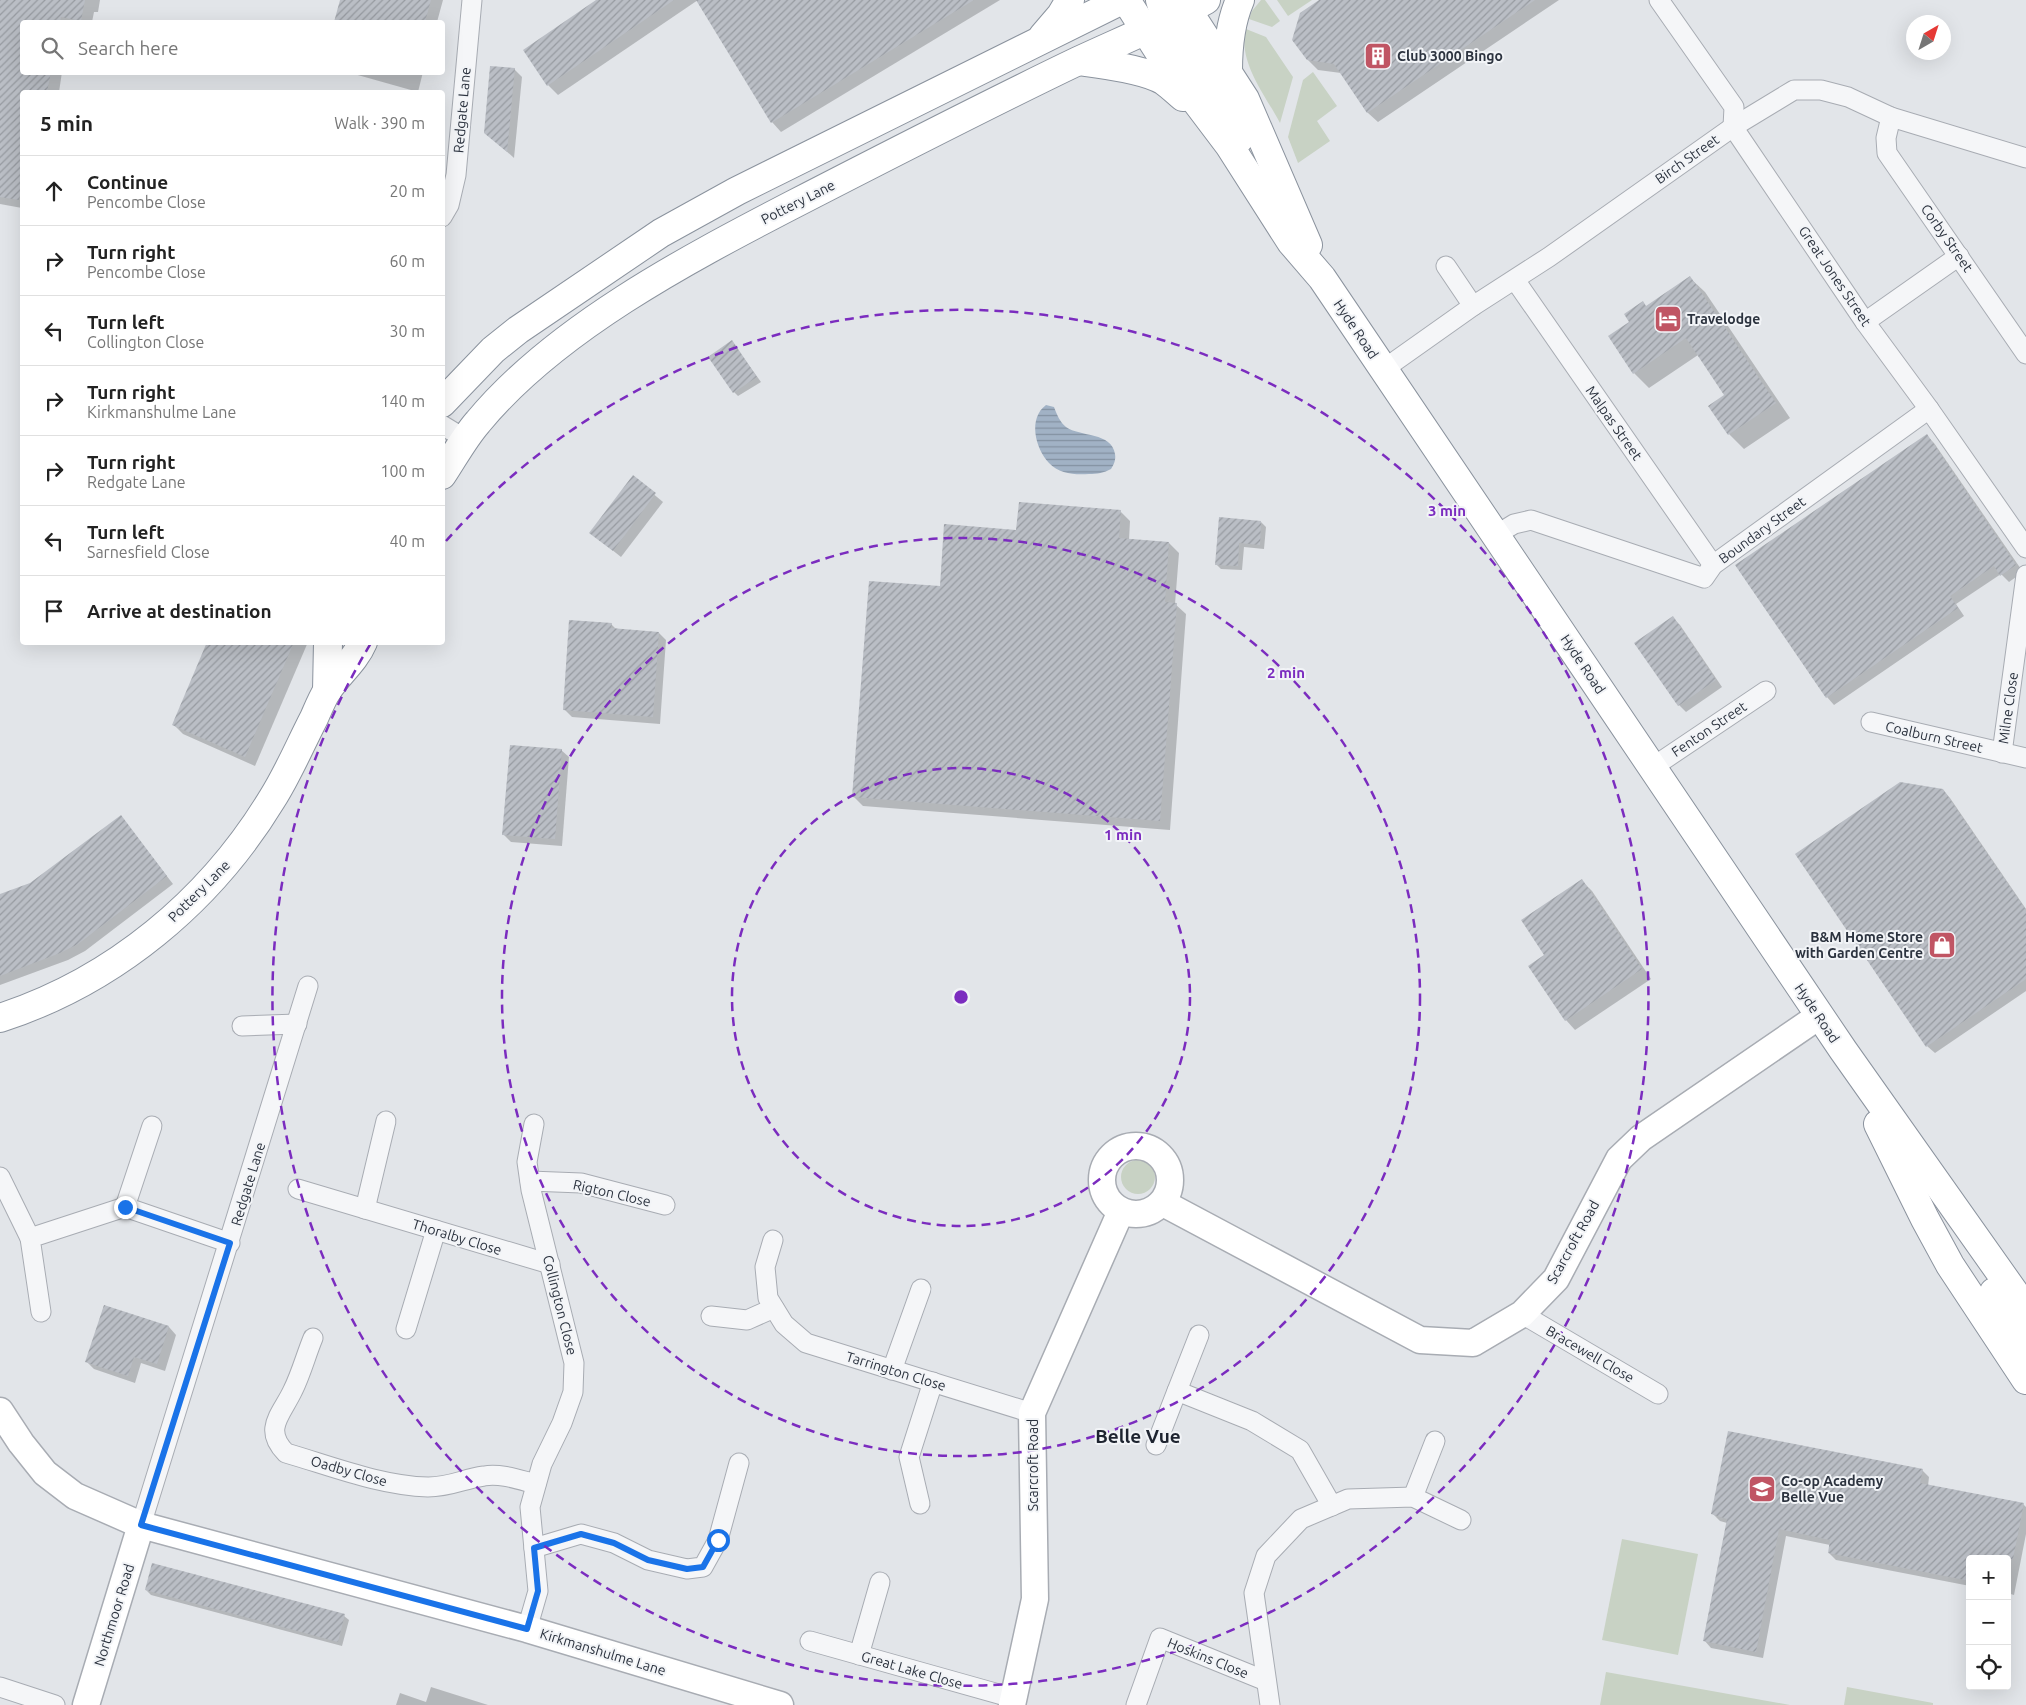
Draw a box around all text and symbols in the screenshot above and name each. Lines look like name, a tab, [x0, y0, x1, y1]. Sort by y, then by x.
north arrow	[1906, 15, 1951, 60]
search box	[20, 20, 445, 75]
icon: search	[38, 34, 66, 62]
text: Search here	[78, 37, 178, 59]
building icon: Club 3000 Bingo	[1363, 41, 1393, 71]
place label: Club 3000 Bingo	[1397, 48, 1503, 64]
street label: Redgate Lane	[450, 66, 474, 154]
text: 5 min	[40, 111, 93, 135]
text: Walk · 390 m	[334, 114, 425, 132]
street label: Birch Street	[1652, 131, 1722, 187]
text: Continue	[87, 171, 168, 193]
icon: ahead	[40, 177, 68, 205]
street label: Pottery Lane	[758, 177, 838, 227]
text: 20 m	[389, 182, 425, 200]
text: Pencombe Close	[87, 193, 206, 211]
street label: Corby Street	[1918, 201, 1977, 275]
street label: Great Jones Street	[1796, 223, 1875, 330]
text: Turn right	[87, 241, 175, 263]
icon: right	[40, 247, 68, 275]
text: 60 m	[389, 252, 425, 270]
text: Pencombe Close	[87, 263, 206, 281]
street label: Hyde Road	[1330, 296, 1382, 362]
hotel icon: Travelodge	[1653, 304, 1683, 334]
text: Turn left	[87, 311, 165, 333]
place label: Travelodge	[1687, 311, 1760, 327]
icon: left	[40, 317, 68, 345]
text: 30 m	[389, 322, 425, 340]
text: Collington Close	[87, 333, 204, 351]
text: Turn right	[87, 381, 175, 403]
street label: Malpas Street	[1583, 383, 1646, 464]
icon: right	[40, 387, 68, 415]
text: 140 m	[380, 392, 425, 410]
text: Kirkmanshulme Lane	[87, 403, 236, 421]
text: Turn right	[87, 451, 175, 473]
icon: right	[40, 457, 68, 485]
text: 100 m	[380, 462, 425, 480]
text: Redgate Lane	[87, 473, 186, 491]
street label: Boundary Street	[1716, 493, 1809, 567]
text: 3 min	[1428, 502, 1466, 519]
text: Turn left	[87, 521, 165, 543]
icon: left	[40, 527, 68, 555]
text: 40 m	[389, 532, 425, 550]
text: Sarnesfield Close	[87, 543, 210, 561]
icon: arrive	[40, 597, 68, 625]
text: Arrive at destination	[87, 600, 272, 622]
street label: Hyde Road	[1557, 631, 1609, 697]
text: 2 min	[1267, 664, 1305, 681]
street label: Milne Close	[1995, 671, 2021, 745]
street label: Fenton Street	[1668, 698, 1750, 760]
street label: Coalburn Street	[1884, 718, 1985, 756]
text: 1 min	[1104, 826, 1142, 843]
street label: Pottery Lane	[165, 857, 233, 925]
place label: B&M Home Store with Garden Centre	[1795, 929, 1923, 961]
shop icon: B&M Home Store with Garden Centre	[1927, 930, 1957, 960]
street label: Hyde Road	[1791, 980, 1843, 1046]
centre of rings	[952, 988, 970, 1006]
street label: Redgate Lane	[228, 1140, 268, 1228]
street label: Rigton Close	[572, 1176, 652, 1210]
route end	[114, 1196, 137, 1219]
street label: Scarcroft Road	[1544, 1198, 1602, 1286]
street label: Thoralby Close	[410, 1216, 504, 1258]
street label: Collington Close	[540, 1253, 580, 1357]
street label: Bracewell Close	[1543, 1322, 1637, 1386]
street label: Tarrington Close	[844, 1348, 948, 1394]
street label: Scarcroft Road	[1025, 1419, 1041, 1511]
district label: Belle Vue	[1095, 1425, 1181, 1447]
street label: Oadby Close	[309, 1452, 389, 1490]
place label: Co-op Academy Belle Vue	[1781, 1473, 1884, 1505]
school or university icon: Co-op Academy Belle Vue	[1747, 1474, 1777, 1504]
route start	[707, 1529, 730, 1552]
map controls	[1966, 1555, 2011, 1690]
button: +	[1966, 1555, 2011, 1600]
street label: Northmoor Road	[91, 1562, 137, 1668]
button: −	[1966, 1600, 2011, 1645]
street label: Kirkmanshulme Lane	[538, 1625, 668, 1679]
street label: Hoskins Close	[1165, 1634, 1251, 1682]
button: locate	[1966, 1645, 2011, 1690]
street label: Great Lake Close	[860, 1648, 964, 1692]

